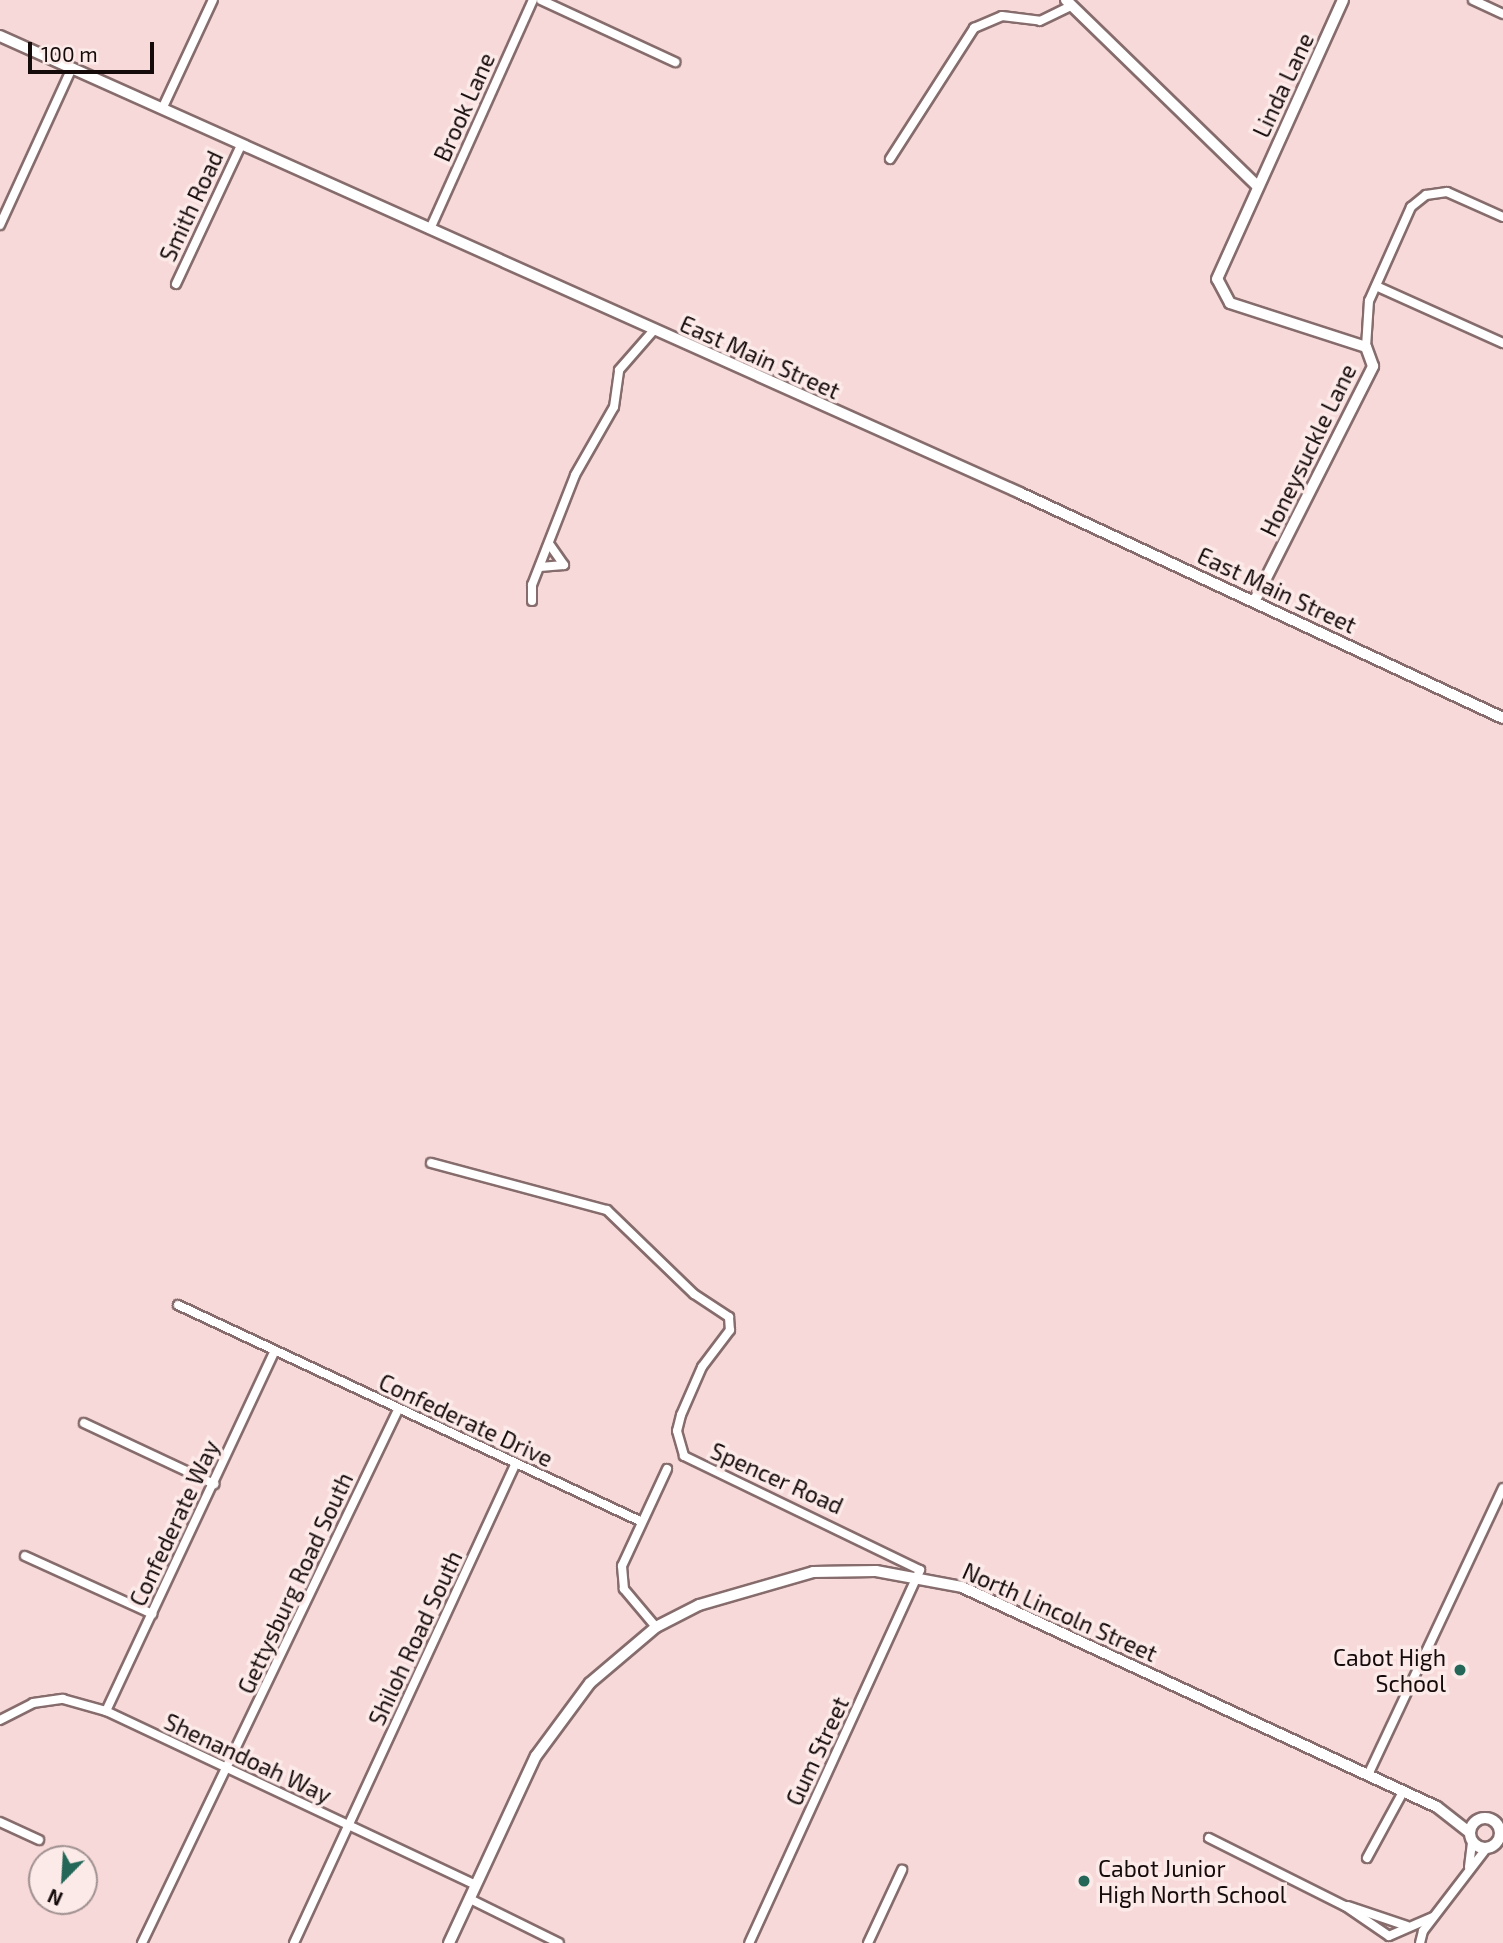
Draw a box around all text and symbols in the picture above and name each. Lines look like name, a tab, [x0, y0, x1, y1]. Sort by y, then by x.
scale bar	[32, 28, 158, 72]
street label: Linda Lane	[1247, 28, 1319, 142]
text: 100 m	[41, 41, 98, 66]
street label: Brook Lane	[428, 48, 500, 166]
street label: Smith Road	[153, 146, 229, 266]
street label: East Main Street	[676, 309, 844, 405]
street label: Honeysuckle Lane	[1254, 359, 1362, 541]
street label: East Main Street	[1193, 541, 1361, 639]
street label: Confederate Drive	[375, 1368, 557, 1472]
street label: Confederate Way	[123, 1435, 225, 1611]
street label: Spencer Road	[706, 1436, 848, 1520]
street label: Gettysburg Road South	[232, 1468, 358, 1698]
street label: Shiloh Road South	[362, 1546, 468, 1730]
street label: North Lincoln Street	[958, 1557, 1162, 1667]
place label: Cabot High School	[1333, 1643, 1446, 1697]
marker: Cabot High School	[1452, 1662, 1468, 1678]
street label: Gum Street	[780, 1692, 854, 1810]
street label: Shenandoah Way	[160, 1707, 336, 1809]
north arrow	[28, 1845, 98, 1915]
place label: Cabot Junior High North School	[1098, 1854, 1287, 1908]
marker: Cabot Junior High North School	[1076, 1873, 1092, 1889]
text: N	[44, 1885, 66, 1911]

